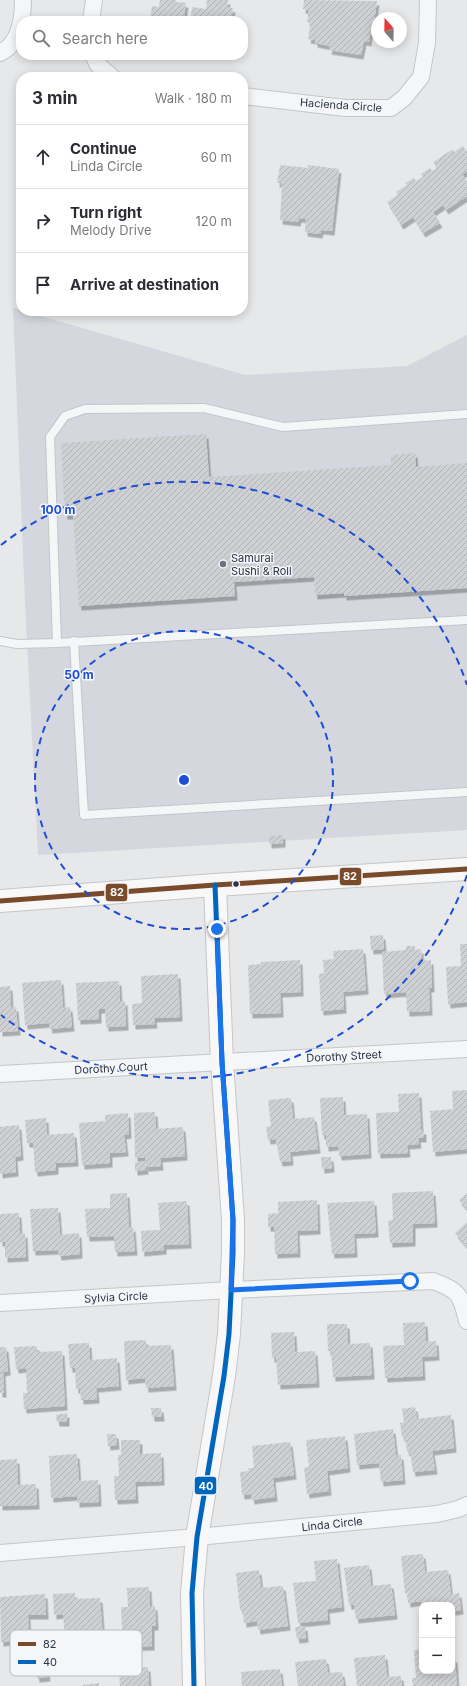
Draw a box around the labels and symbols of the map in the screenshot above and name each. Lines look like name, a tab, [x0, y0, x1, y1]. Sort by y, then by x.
north arrow	[371, 12, 407, 48]
street label: Hacienda Circle	[299, 95, 383, 115]
text: 100 m	[40, 502, 76, 517]
place label: Samurai Sushi & Roll	[231, 551, 292, 578]
marker: Samurai Sushi & Roll	[218, 559, 228, 569]
text: 50 m	[64, 667, 94, 682]
centre of rings	[177, 773, 191, 787]
line badge: 82	[339, 867, 362, 886]
text: 82	[343, 869, 357, 883]
unlabelled marker	[231, 879, 241, 889]
line badge: 82	[105, 883, 128, 902]
text: 82	[110, 885, 124, 899]
route end	[208, 920, 226, 938]
street label: Dorothy Street	[306, 1047, 382, 1065]
street label: Dorothy Court	[74, 1059, 148, 1077]
route start	[401, 1272, 419, 1290]
street label: Sylvia Circle	[84, 1288, 148, 1306]
line badge: 40	[194, 1476, 217, 1495]
text: 40	[199, 1479, 213, 1493]
street label: Linda Circle	[301, 1514, 363, 1534]
legend	[10, 1630, 142, 1676]
text: 82	[43, 1637, 57, 1651]
text: 40	[43, 1655, 57, 1669]

